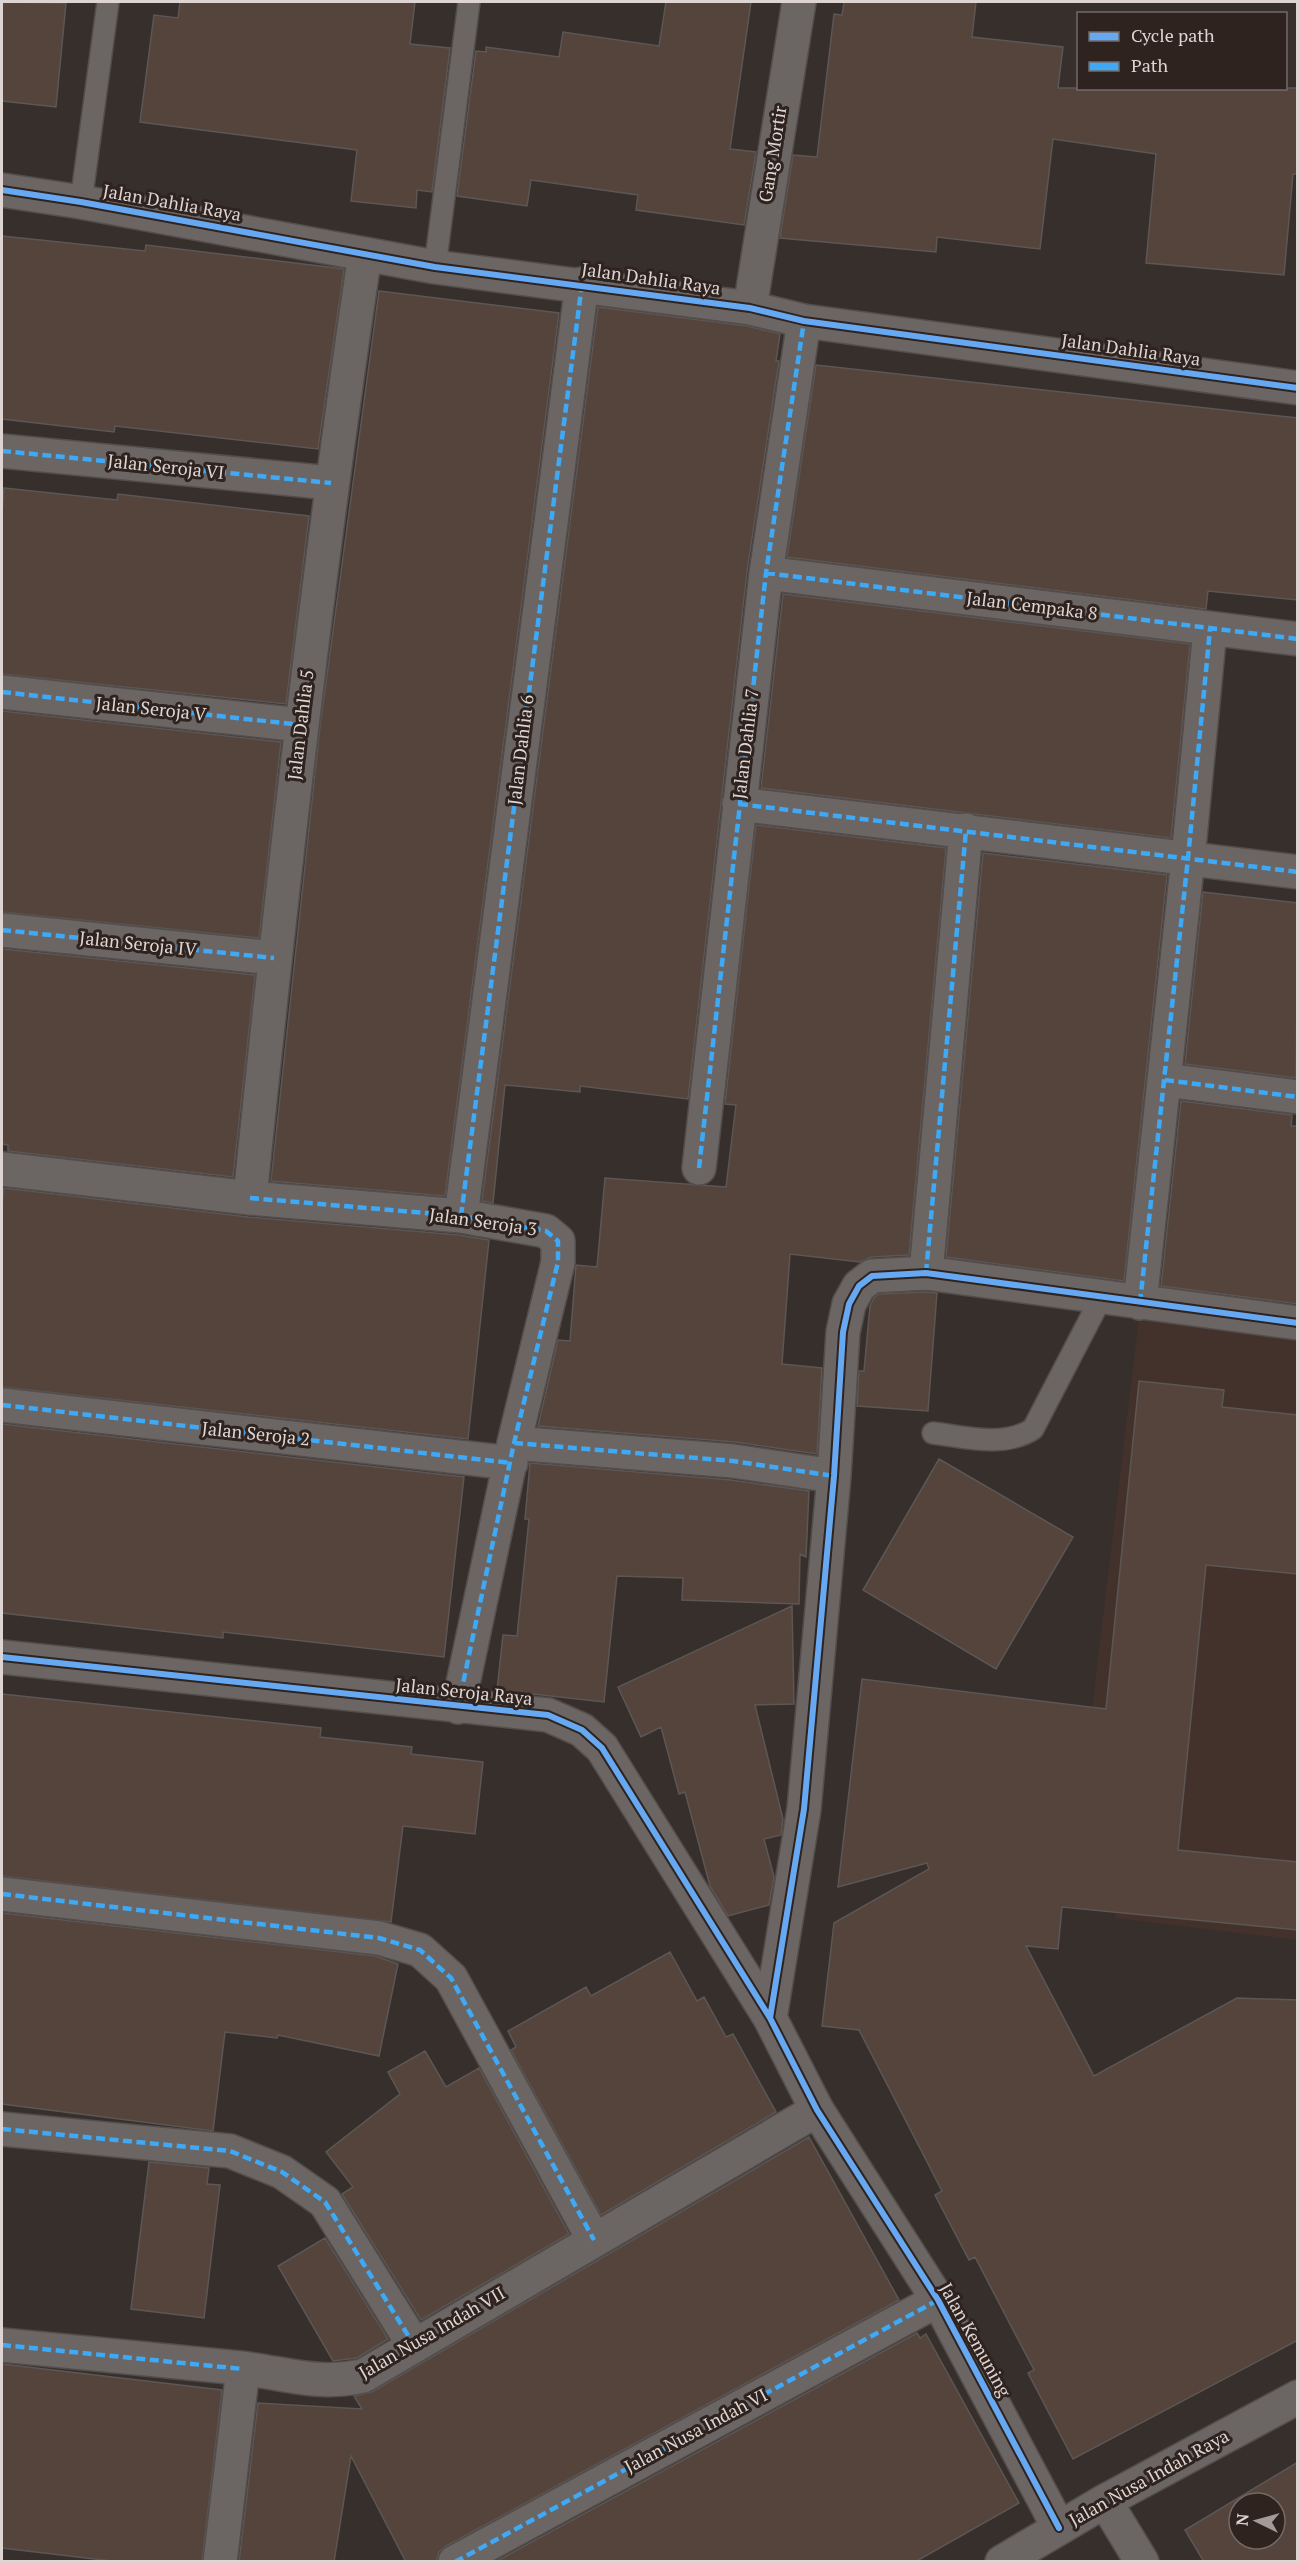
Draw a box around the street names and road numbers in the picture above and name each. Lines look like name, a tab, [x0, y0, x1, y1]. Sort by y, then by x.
street label: Gang Mortir	[753, 104, 792, 204]
street label: Jalan Dahlia Raya	[101, 178, 243, 226]
street label: Jalan Dahlia Raya	[580, 256, 722, 300]
street label: Jalan Dahlia Raya	[1060, 327, 1202, 371]
street label: Jalan Seroja VI	[107, 448, 226, 484]
street label: Jalan Cempaka 8	[965, 585, 1099, 625]
street label: Jalan Dahlia 5	[281, 668, 319, 781]
street label: Jalan Dahlia 7	[726, 687, 764, 800]
street label: Jalan Seroja V	[95, 690, 208, 726]
street label: Jalan Dahlia 6	[501, 693, 539, 806]
street label: Jalan Seroja IV	[78, 925, 199, 961]
street label: Jalan Seroja 3	[428, 1202, 539, 1240]
street label: Jalan Seroja 2	[201, 1415, 311, 1451]
street label: Jalan Seroja Raya	[394, 1672, 534, 1710]
street label: Jalan Kemuning	[935, 2278, 1017, 2401]
street label: Jalan Nusa Indah VII	[354, 2280, 509, 2384]
street label: Jalan Nusa Indah VI	[620, 2382, 771, 2478]
street label: Jalan Nusa Indah Raya	[1064, 2423, 1233, 2531]

